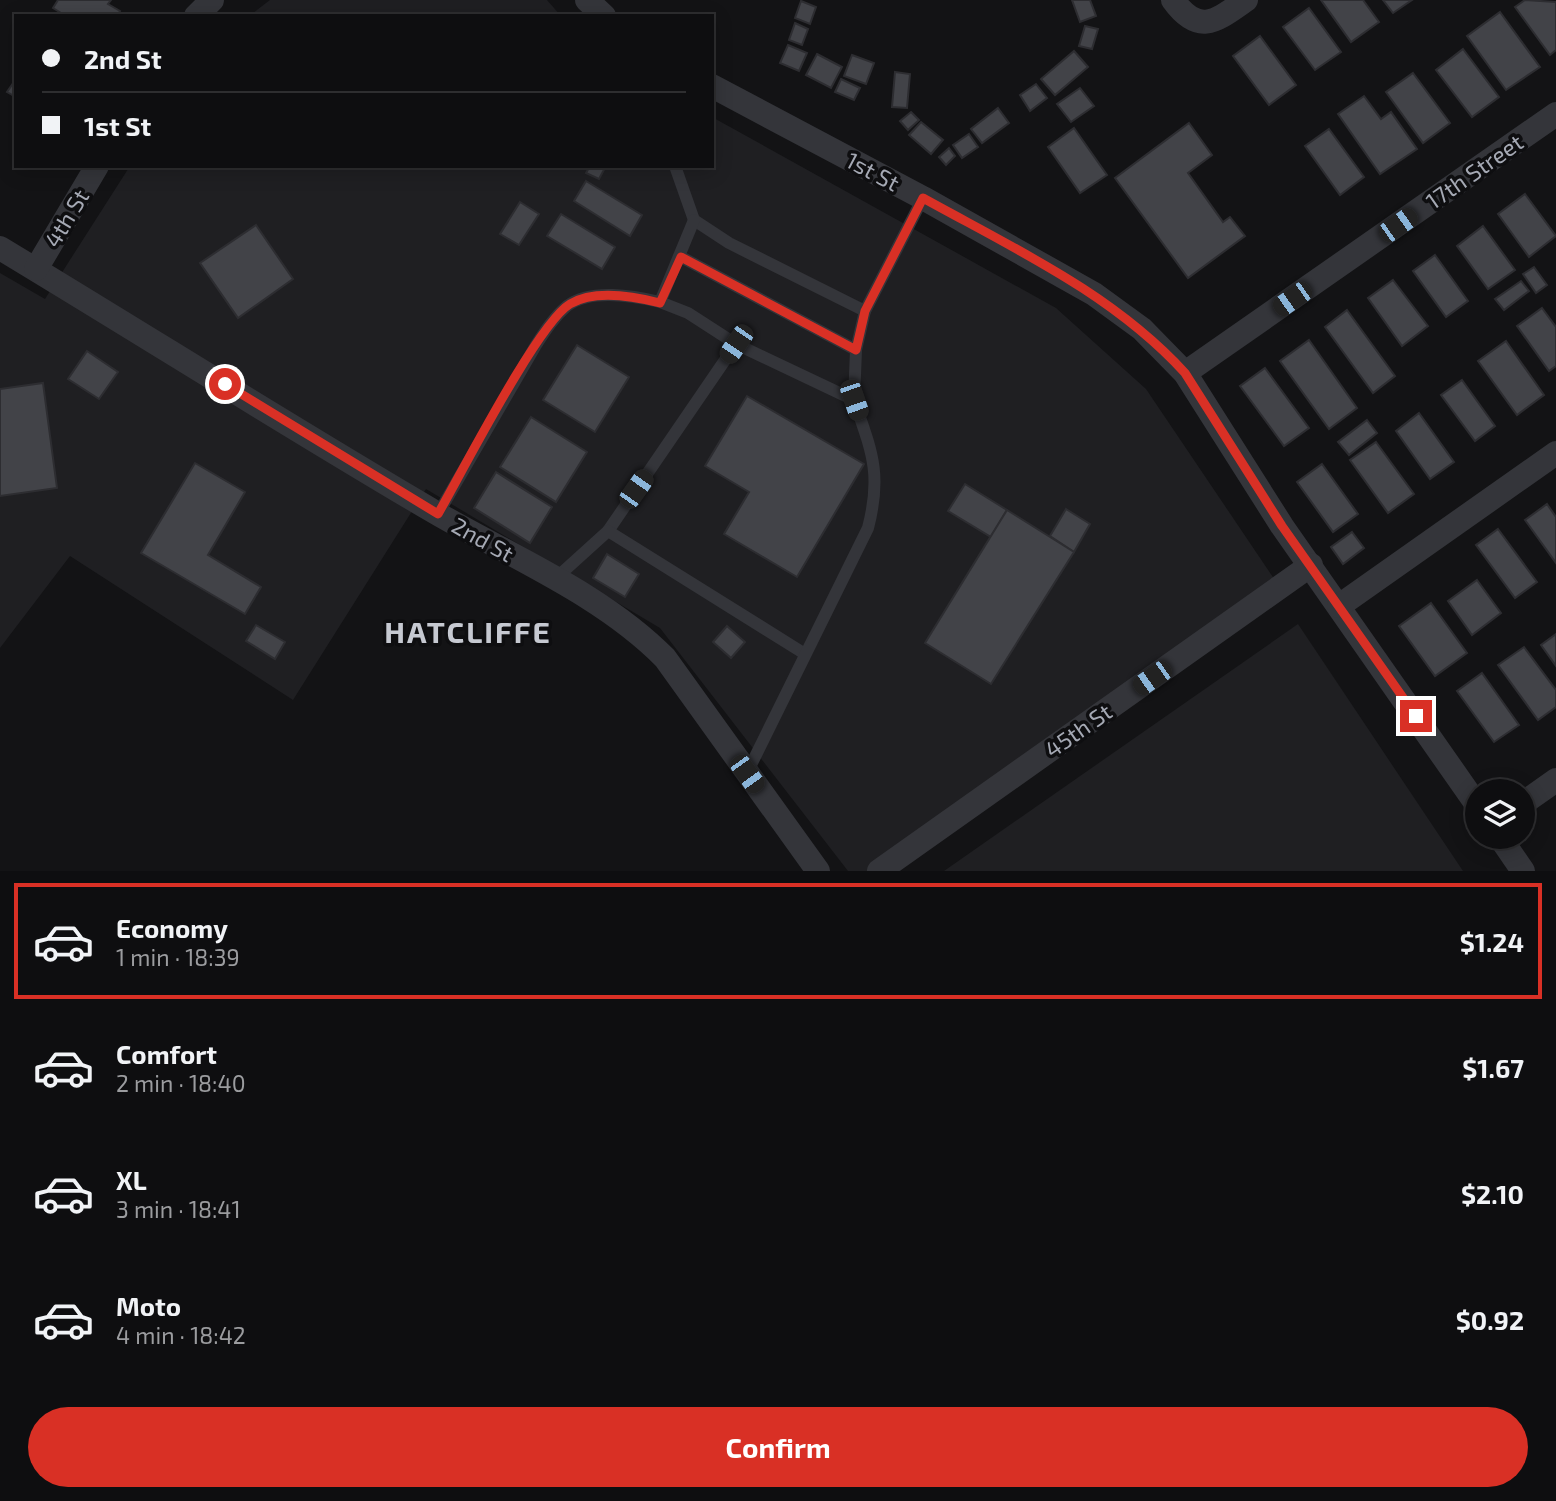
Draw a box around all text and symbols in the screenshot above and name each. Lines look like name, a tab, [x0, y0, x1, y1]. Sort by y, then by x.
text: 2nd St	[84, 43, 162, 74]
text: 1st St	[84, 110, 151, 141]
street label: 17th Street	[1420, 127, 1528, 215]
street label: 1st St	[842, 145, 905, 197]
street label: 4th St	[38, 184, 94, 252]
car	[1375, 204, 1422, 246]
car	[1269, 278, 1316, 320]
car	[716, 321, 757, 367]
route start	[209, 368, 241, 400]
car	[838, 377, 871, 423]
car	[616, 466, 657, 512]
street label: 2nd St	[447, 511, 519, 567]
district label: HATCLIFFE	[384, 613, 552, 649]
car	[1129, 657, 1176, 699]
street label: 45th St	[1039, 697, 1117, 763]
route end	[1400, 700, 1432, 732]
car	[727, 751, 768, 797]
map controls	[1465, 779, 1535, 849]
button: layers	[1465, 779, 1535, 849]
icon: car	[32, 910, 95, 973]
text: Economy	[116, 912, 228, 943]
text: $1.24	[1460, 926, 1524, 957]
text: 1 min · 18:39	[116, 943, 240, 971]
icon: car	[32, 1036, 95, 1099]
text: Comfort	[116, 1038, 217, 1069]
text: $1.67	[1462, 1052, 1524, 1083]
text: 2 min · 18:40	[116, 1069, 246, 1097]
icon: car	[32, 1162, 95, 1225]
text: XL	[116, 1164, 147, 1195]
text: $2.10	[1461, 1178, 1524, 1209]
text: 3 min · 18:41	[116, 1195, 241, 1223]
icon: car	[32, 1288, 95, 1351]
text: Moto	[116, 1290, 181, 1321]
text: $0.92	[1456, 1304, 1524, 1335]
text: 4 min · 18:42	[116, 1321, 246, 1349]
button: Confirm	[28, 1407, 1528, 1487]

